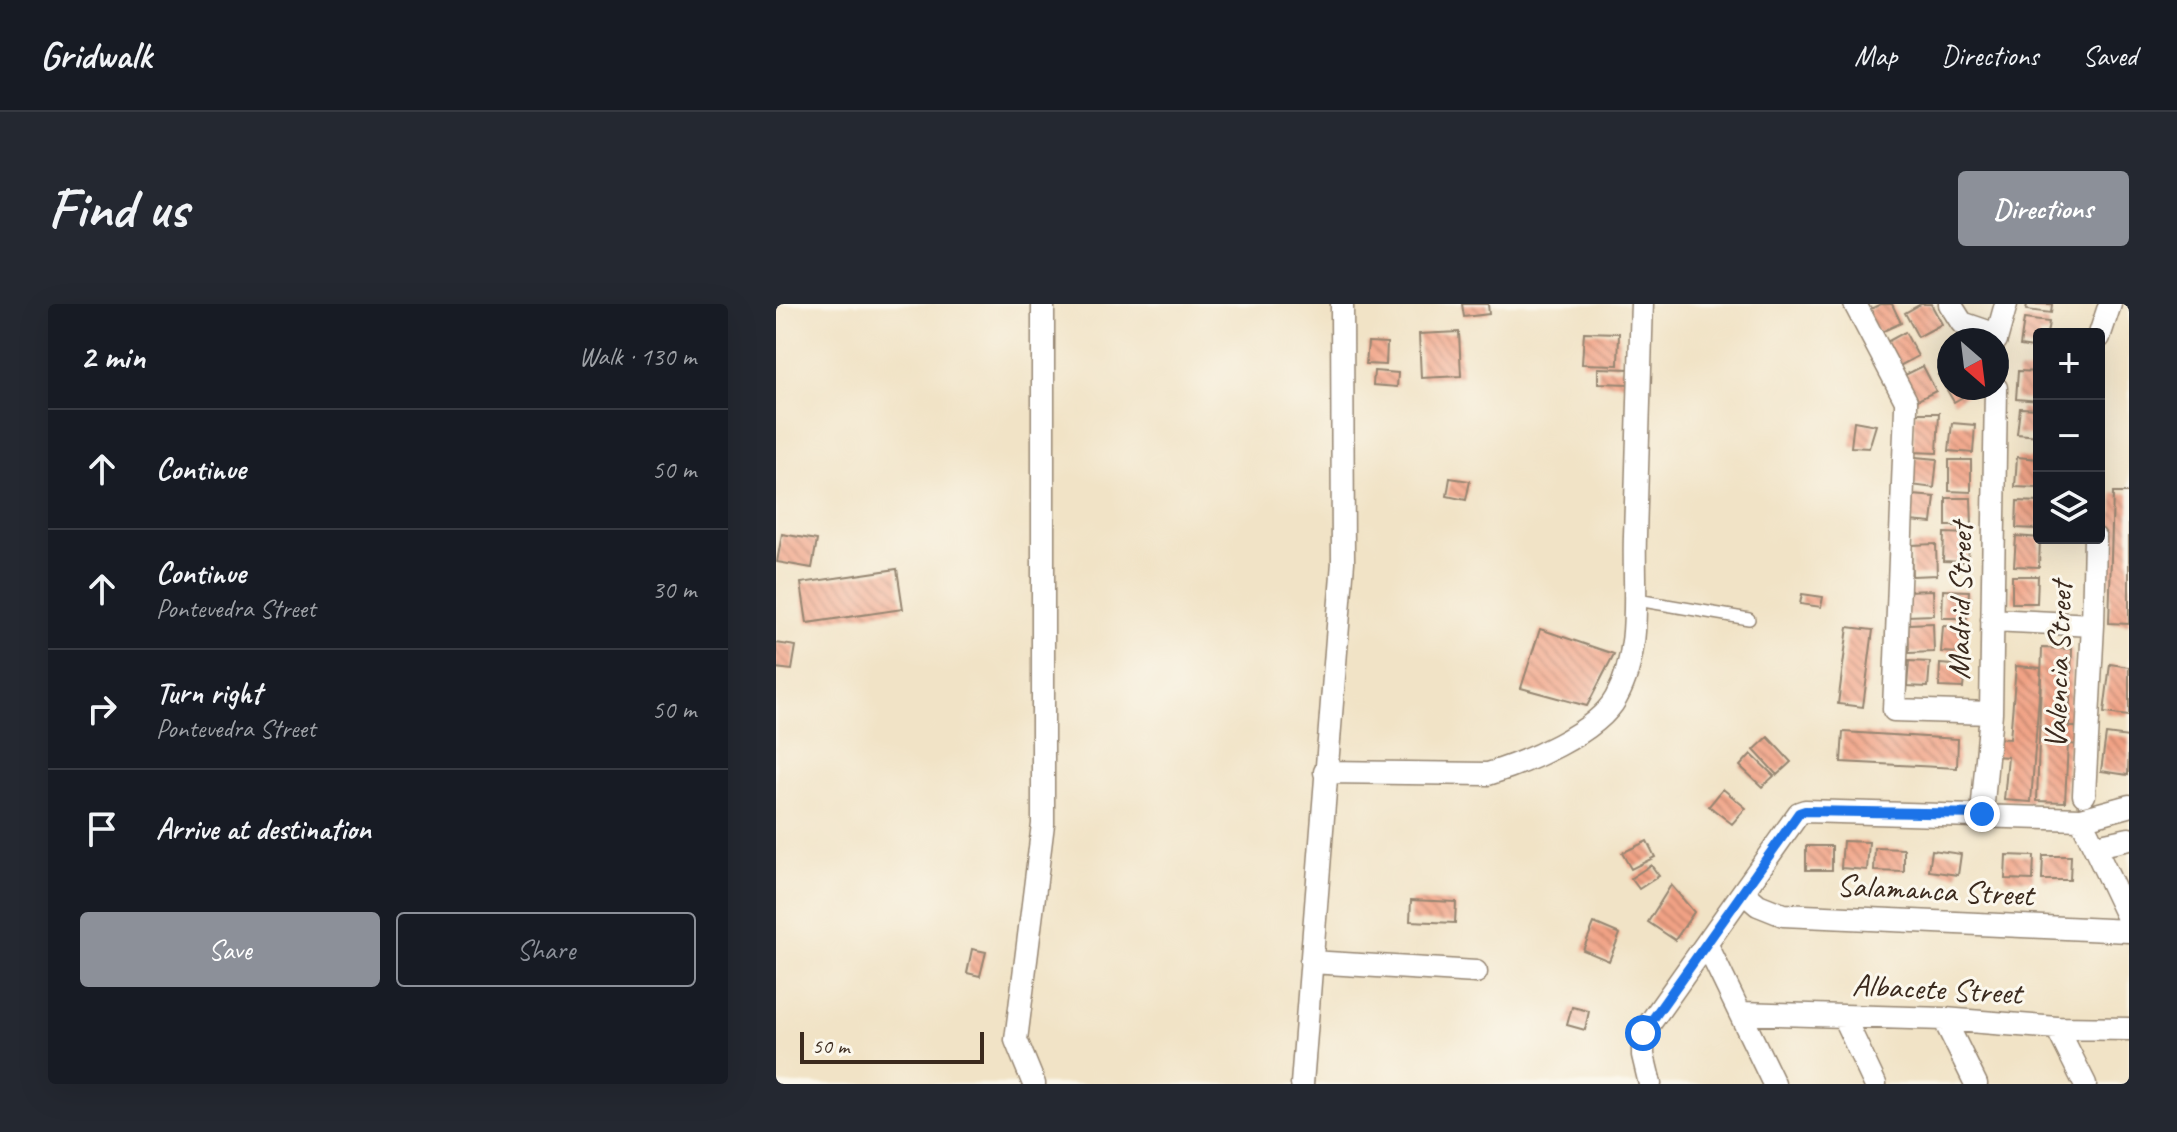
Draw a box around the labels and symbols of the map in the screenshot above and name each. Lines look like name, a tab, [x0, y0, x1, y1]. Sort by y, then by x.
north arrow	[1937, 328, 2009, 400]
street label: Madrid Street	[1938, 518, 1982, 680]
street label: Valencia Street	[2035, 576, 2082, 749]
route end	[1964, 796, 2000, 832]
street label: Salamanca Street	[1836, 864, 2038, 916]
street label: Albacete Street	[1851, 964, 2026, 1014]
route start	[1625, 1015, 1661, 1051]
scale bar	[800, 1028, 984, 1064]

